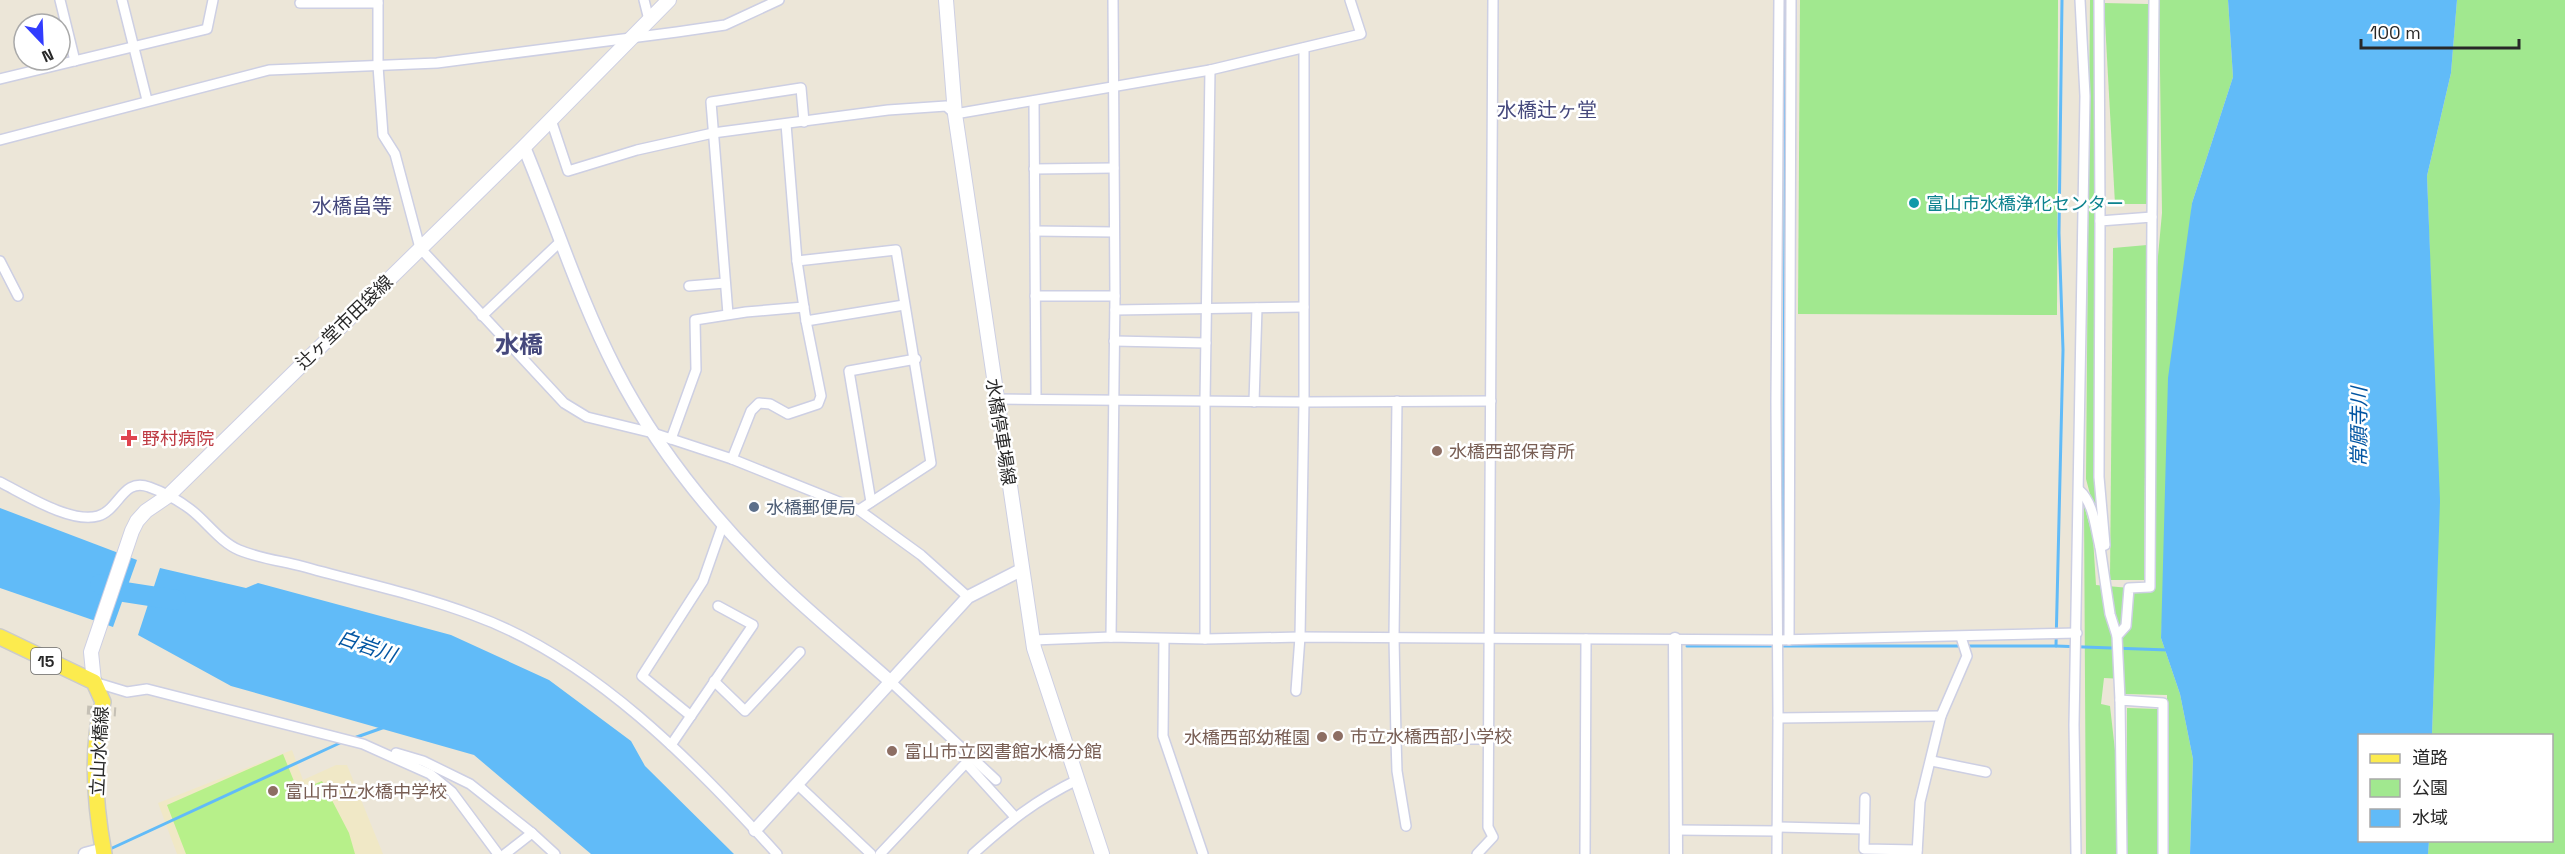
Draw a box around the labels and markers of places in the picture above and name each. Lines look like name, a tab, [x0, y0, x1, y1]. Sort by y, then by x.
place label: 富山市水橋浄化センター	[1926, 192, 2124, 215]
marker: 富山市水橋浄化センター	[1907, 196, 1921, 210]
place label: 野村病院	[142, 427, 214, 450]
marker: 野村病院	[120, 429, 138, 447]
place label: 水橋西部保育所	[1449, 440, 1575, 463]
marker: 水橋西部保育所	[1430, 444, 1444, 458]
place label: 水橋郵便局	[766, 496, 856, 519]
marker: 水橋郵便局	[747, 500, 761, 514]
place label: 市立水橋西部小学校	[1350, 725, 1512, 748]
place label: 水橋西部幼稚園	[1184, 726, 1310, 749]
marker: 市立水橋西部小学校	[1331, 729, 1345, 743]
marker: 水橋西部幼稚園	[1315, 730, 1329, 744]
place label: 富山市立図書館水橋分館	[904, 740, 1102, 763]
marker: 富山市立図書館水橋分館	[885, 744, 899, 758]
place label: 富山市立水橋中学校	[285, 780, 447, 803]
marker: 富山市立水橋中学校	[266, 784, 280, 798]

